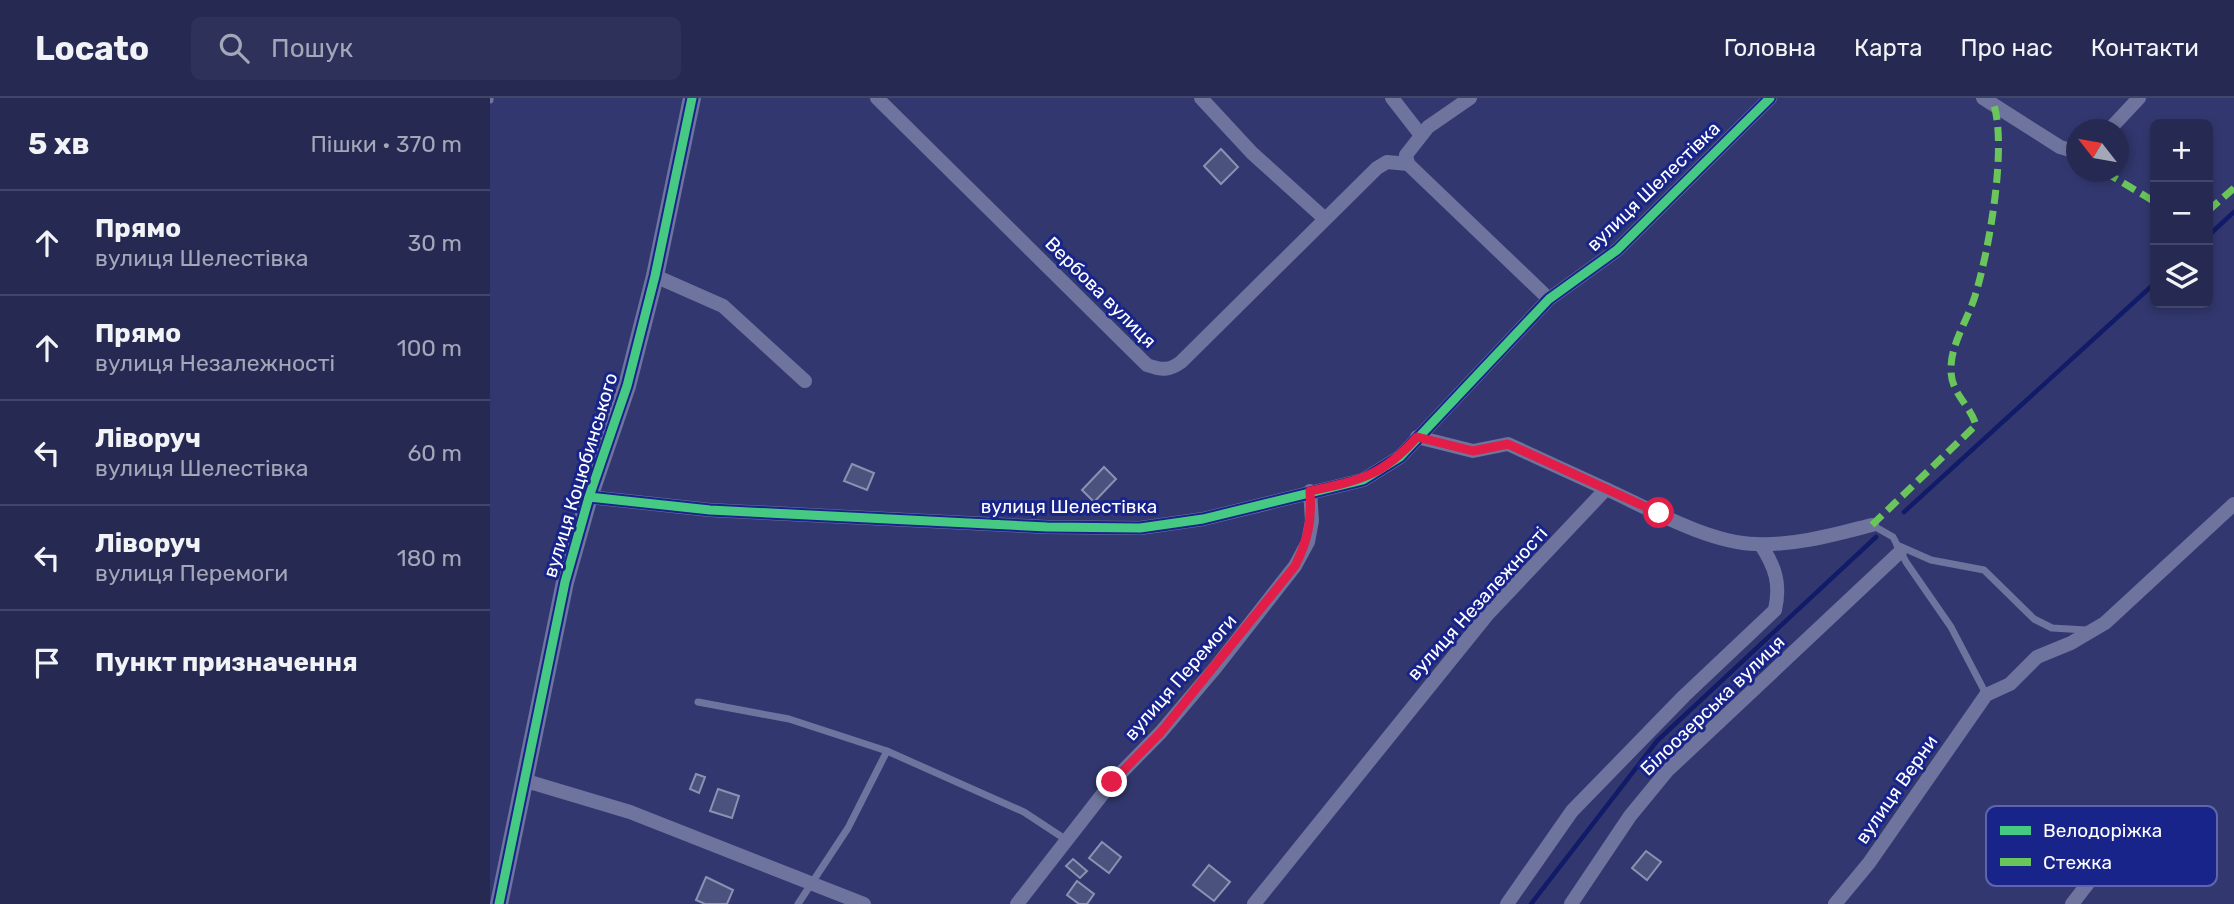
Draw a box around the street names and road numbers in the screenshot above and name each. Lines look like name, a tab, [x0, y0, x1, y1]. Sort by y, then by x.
street label: вулиця Шелестівка	[1582, 117, 1725, 256]
street label: Вербова вулиця	[1040, 232, 1161, 353]
street label: вулиця Коцюбинського	[538, 370, 623, 580]
street label: вулиця Шелестівка	[981, 495, 1157, 518]
street label: вулиця Незалежності	[1402, 522, 1552, 685]
street label: вулиця Перемоги	[1119, 610, 1241, 745]
street label: Білоозерська вулиця	[1635, 630, 1789, 780]
street label: вулиця Верни	[1850, 730, 1942, 848]

